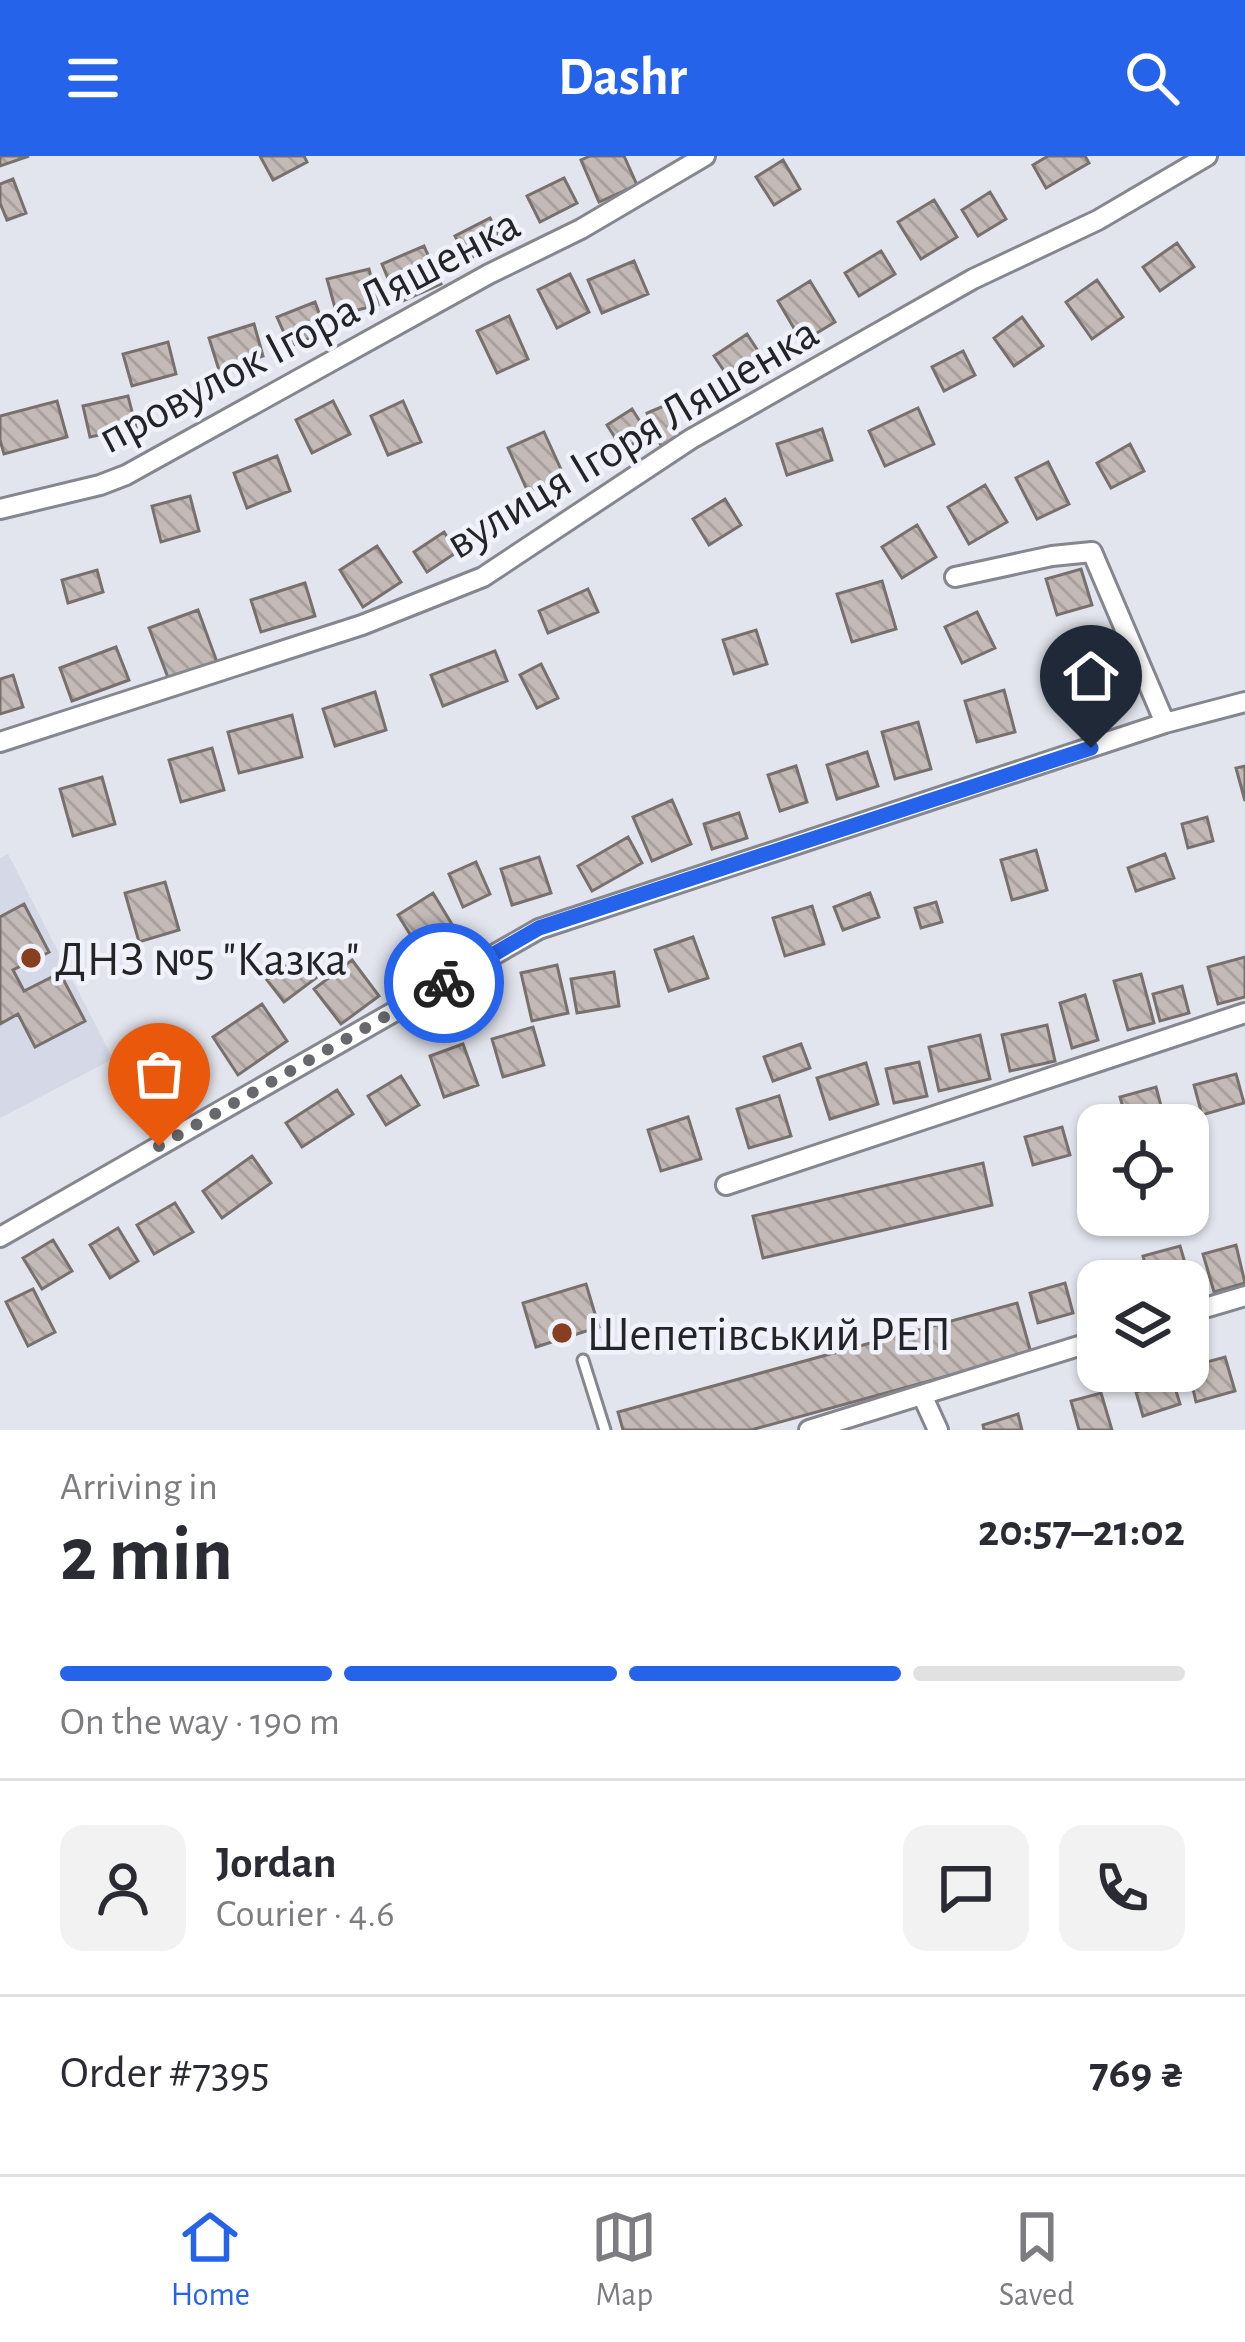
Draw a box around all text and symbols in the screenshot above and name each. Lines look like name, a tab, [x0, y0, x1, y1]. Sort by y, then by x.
icon: menu	[60, 45, 126, 111]
icon: search	[1119, 45, 1185, 111]
text: Dashr	[558, 51, 687, 105]
street label: провулок Ігора Ляшенка	[91, 200, 528, 463]
street label: вулиця Ігоря Ляшенка	[438, 309, 827, 568]
pin	[1040, 625, 1142, 748]
icon: home	[1058, 643, 1124, 709]
courier	[384, 923, 504, 1043]
place label: ДНЗ №5 "Казка"	[55, 937, 359, 985]
marker: ДНЗ №5 "Казка"	[18, 945, 44, 971]
icon: bike	[411, 950, 477, 1016]
pin	[108, 1023, 210, 1146]
icon: bag	[126, 1041, 192, 1107]
map controls	[1077, 1104, 1209, 1392]
button: locate	[1077, 1104, 1209, 1236]
button: layers	[1077, 1260, 1209, 1392]
place label: Шепетівський РЕП	[586, 1312, 951, 1360]
marker: Шепетівський РЕП	[549, 1320, 575, 1346]
text: Arriving in	[60, 1468, 218, 1507]
text: 20:57–21:02	[978, 1509, 1185, 1554]
text: 2 min	[60, 1517, 233, 1595]
text: On the way · 190 m	[60, 1703, 340, 1742]
button: person	[60, 1825, 186, 1951]
button: chat	[903, 1825, 1029, 1951]
button: phone	[1059, 1825, 1185, 1951]
text: Jordan	[216, 1841, 337, 1886]
text: Courier · 4.6	[216, 1895, 395, 1934]
text: Order #7395	[60, 2051, 270, 2096]
text: 769 ₴	[1089, 2051, 1185, 2096]
tab: Home	[171, 2204, 250, 2316]
tab: Map	[591, 2204, 657, 2316]
tab: Saved	[999, 2204, 1074, 2316]

